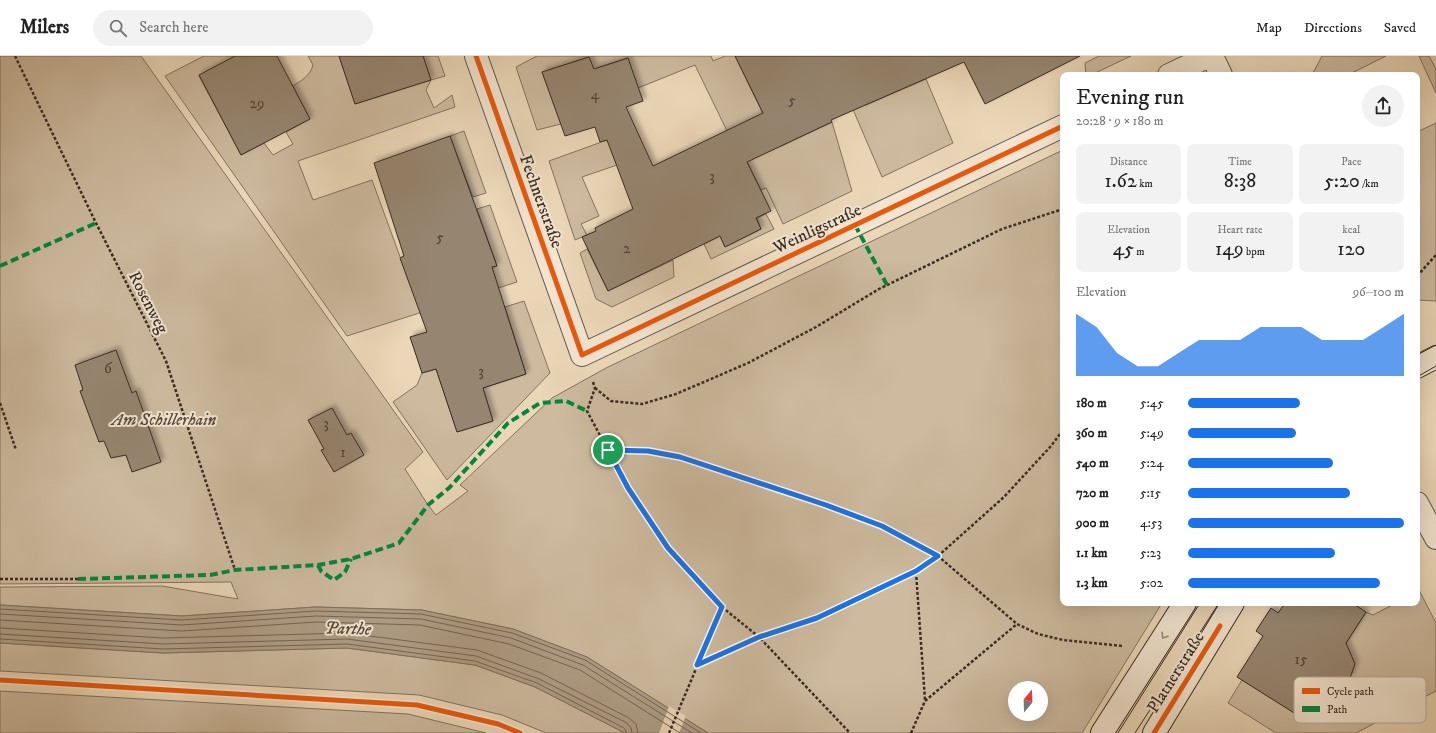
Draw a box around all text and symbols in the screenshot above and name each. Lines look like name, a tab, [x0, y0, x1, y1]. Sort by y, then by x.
search box	[93, 10, 373, 46]
text: Milers	[20, 16, 69, 39]
icon: search	[107, 17, 129, 39]
text: Search here	[139, 18, 209, 37]
text: Map	[1256, 19, 1282, 37]
text: Directions	[1304, 19, 1362, 37]
text: Saved	[1384, 19, 1416, 37]
text: Evening run	[1076, 84, 1184, 111]
house number: 4	[591, 85, 600, 104]
button: share	[1362, 85, 1404, 127]
house number: 5	[788, 91, 796, 110]
house number: 29	[250, 94, 264, 113]
text: 20:28 · 9 × 180 m	[1076, 113, 1163, 129]
street label: Fechnerstraße	[514, 152, 568, 251]
text: Distance	[1110, 155, 1148, 169]
text: Time	[1228, 155, 1252, 169]
text: Pace	[1341, 155, 1362, 169]
house number: 3	[709, 167, 715, 186]
text: 1.62	[1104, 169, 1137, 194]
text: 8:38	[1224, 169, 1256, 194]
text: 5:20	[1324, 169, 1360, 194]
text: km	[1137, 177, 1153, 191]
text: /km	[1360, 177, 1379, 191]
street label: Weinligstraße	[769, 199, 865, 259]
text: Elevation	[1107, 223, 1150, 237]
text: Heart rate	[1217, 223, 1263, 237]
text: kcal	[1342, 223, 1360, 237]
house number: 5	[436, 228, 444, 247]
text: 45	[1113, 237, 1134, 262]
text: 149	[1215, 237, 1244, 262]
text: 120	[1337, 237, 1365, 262]
house number: 2	[623, 239, 631, 258]
text: m	[1134, 245, 1145, 259]
text: bpm	[1244, 245, 1265, 259]
street label: Rosenweg	[123, 268, 173, 338]
text: Elevation	[1076, 284, 1126, 300]
text: 96–100 m	[1353, 284, 1404, 300]
house number: 6	[104, 359, 113, 378]
house number: 3	[478, 362, 484, 381]
text: 180 m	[1076, 395, 1107, 411]
text: 5:45	[1140, 395, 1164, 411]
park label: Am Schillerhain	[110, 409, 217, 431]
house number: 3	[323, 414, 329, 433]
text: 360 m	[1076, 425, 1107, 441]
text: 5:49	[1140, 425, 1164, 441]
pin	[591, 433, 625, 467]
icon: arrive	[597, 439, 619, 461]
house number: 1	[340, 443, 346, 462]
text: 540 m	[1076, 455, 1109, 471]
text: 5:24	[1140, 455, 1164, 471]
text: 720 m	[1076, 485, 1109, 501]
text: 5:15	[1140, 485, 1161, 501]
text: 900 m	[1076, 515, 1109, 531]
text: 4:53	[1140, 515, 1162, 531]
text: 1.1 km	[1076, 545, 1108, 561]
text: 5:23	[1140, 545, 1161, 561]
text: 1.3 km	[1076, 575, 1108, 591]
text: 5:02	[1140, 575, 1163, 591]
water label: Parthe	[324, 617, 372, 641]
street label: Platnerstraße	[1142, 628, 1209, 717]
one-way arrow	[1161, 632, 1169, 639]
house number: 15	[1295, 650, 1308, 669]
legend	[1294, 677, 1426, 723]
north arrow	[1008, 681, 1048, 721]
map controls	[1008, 681, 1048, 721]
text: Cycle path	[1327, 685, 1374, 699]
text: Path	[1327, 703, 1348, 717]

